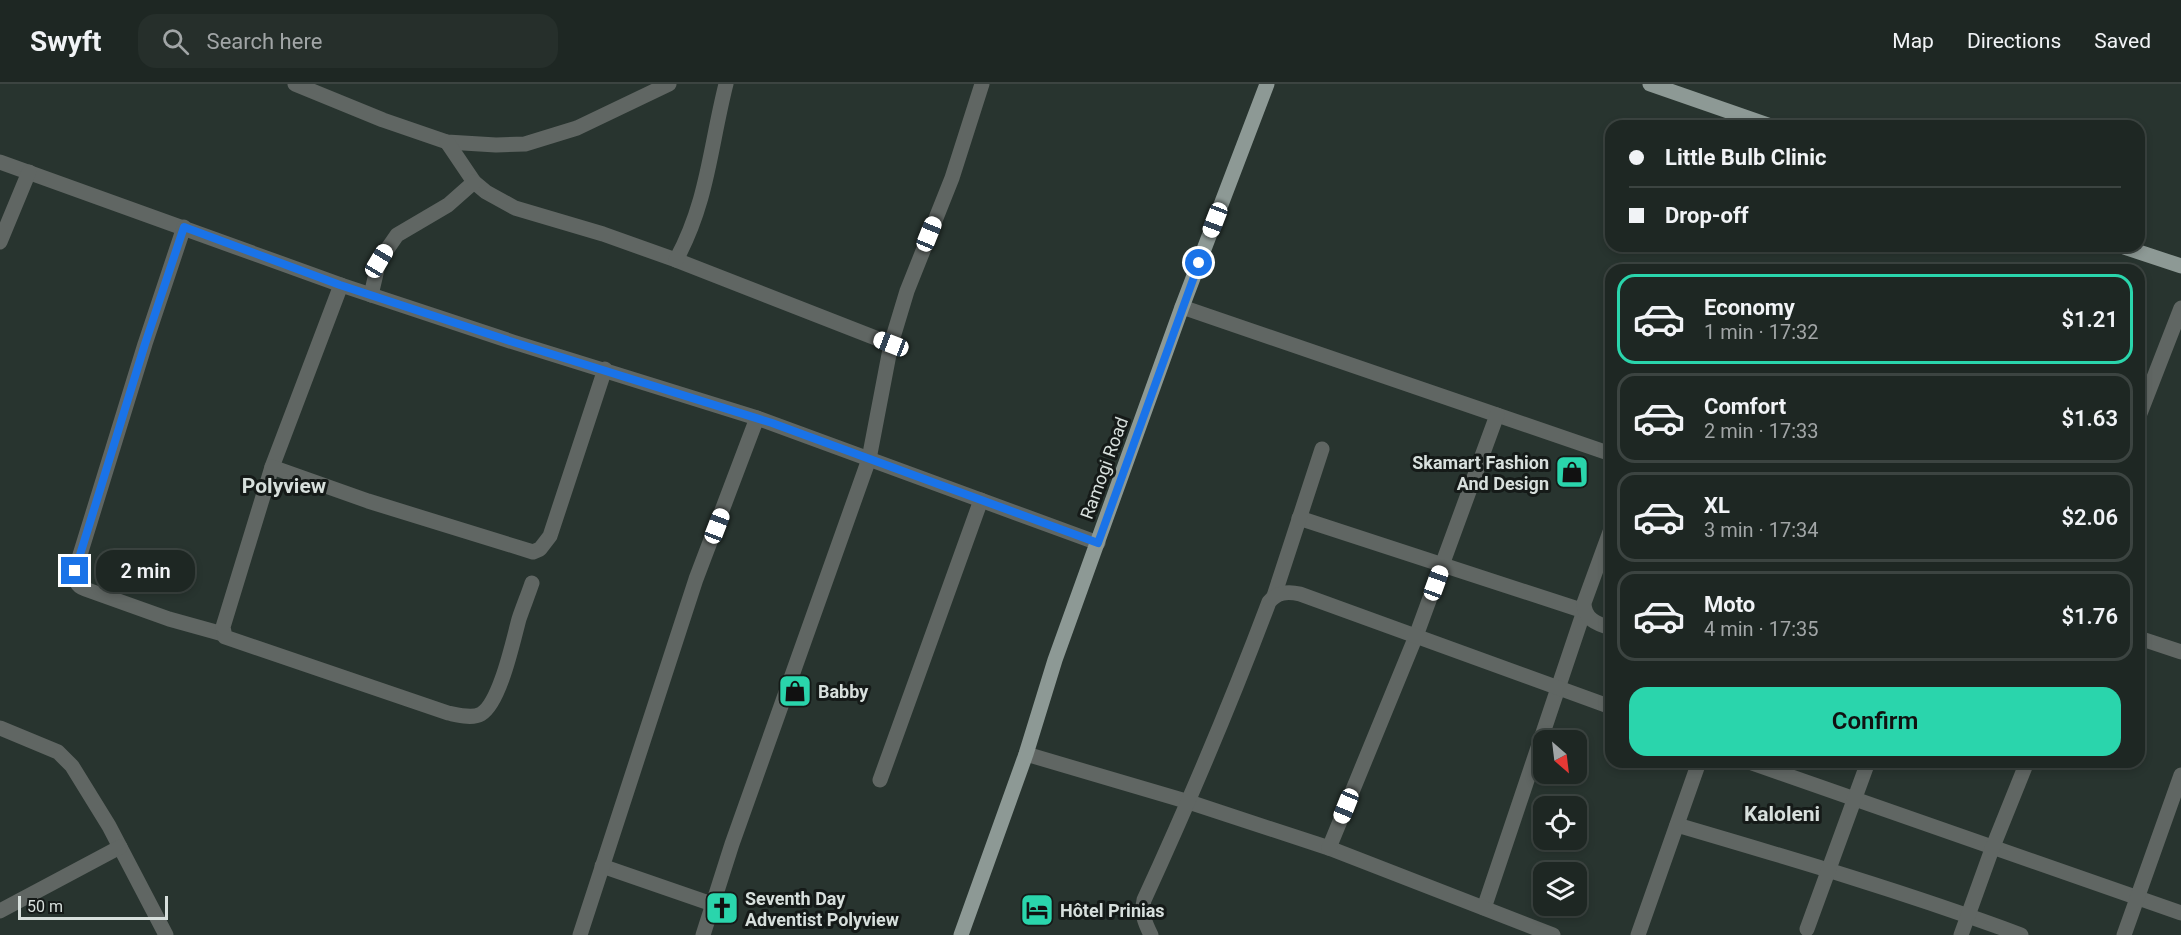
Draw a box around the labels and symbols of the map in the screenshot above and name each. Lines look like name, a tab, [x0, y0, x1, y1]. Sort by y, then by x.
car	[1200, 200, 1230, 240]
car	[914, 214, 944, 254]
car	[362, 241, 396, 281]
route start	[1185, 249, 1212, 276]
car	[871, 329, 911, 359]
street label: Ramogi Road	[1076, 414, 1132, 522]
place label: Skamart Fashion And Design	[1412, 452, 1549, 494]
shop icon: Skamart Fashion And Design	[1554, 454, 1590, 490]
district label: Polyview	[242, 474, 327, 498]
car	[702, 506, 732, 546]
callout: 2 min	[96, 550, 195, 592]
route end	[61, 557, 88, 584]
car	[1421, 563, 1451, 603]
shop icon: Babby	[777, 673, 813, 709]
place label: Babby	[818, 681, 869, 702]
north arrow	[1533, 730, 1587, 784]
car	[1331, 786, 1361, 826]
district label: Kaloleni	[1744, 802, 1820, 826]
place label: Seventh Day Adventist Polyview	[745, 888, 899, 930]
church icon: Seventh Day Adventist Polyview	[704, 890, 740, 926]
hotel icon: Hôtel Prinias	[1019, 892, 1055, 928]
scale bar	[18, 893, 168, 920]
place label: Hôtel Prinias	[1060, 900, 1165, 921]

